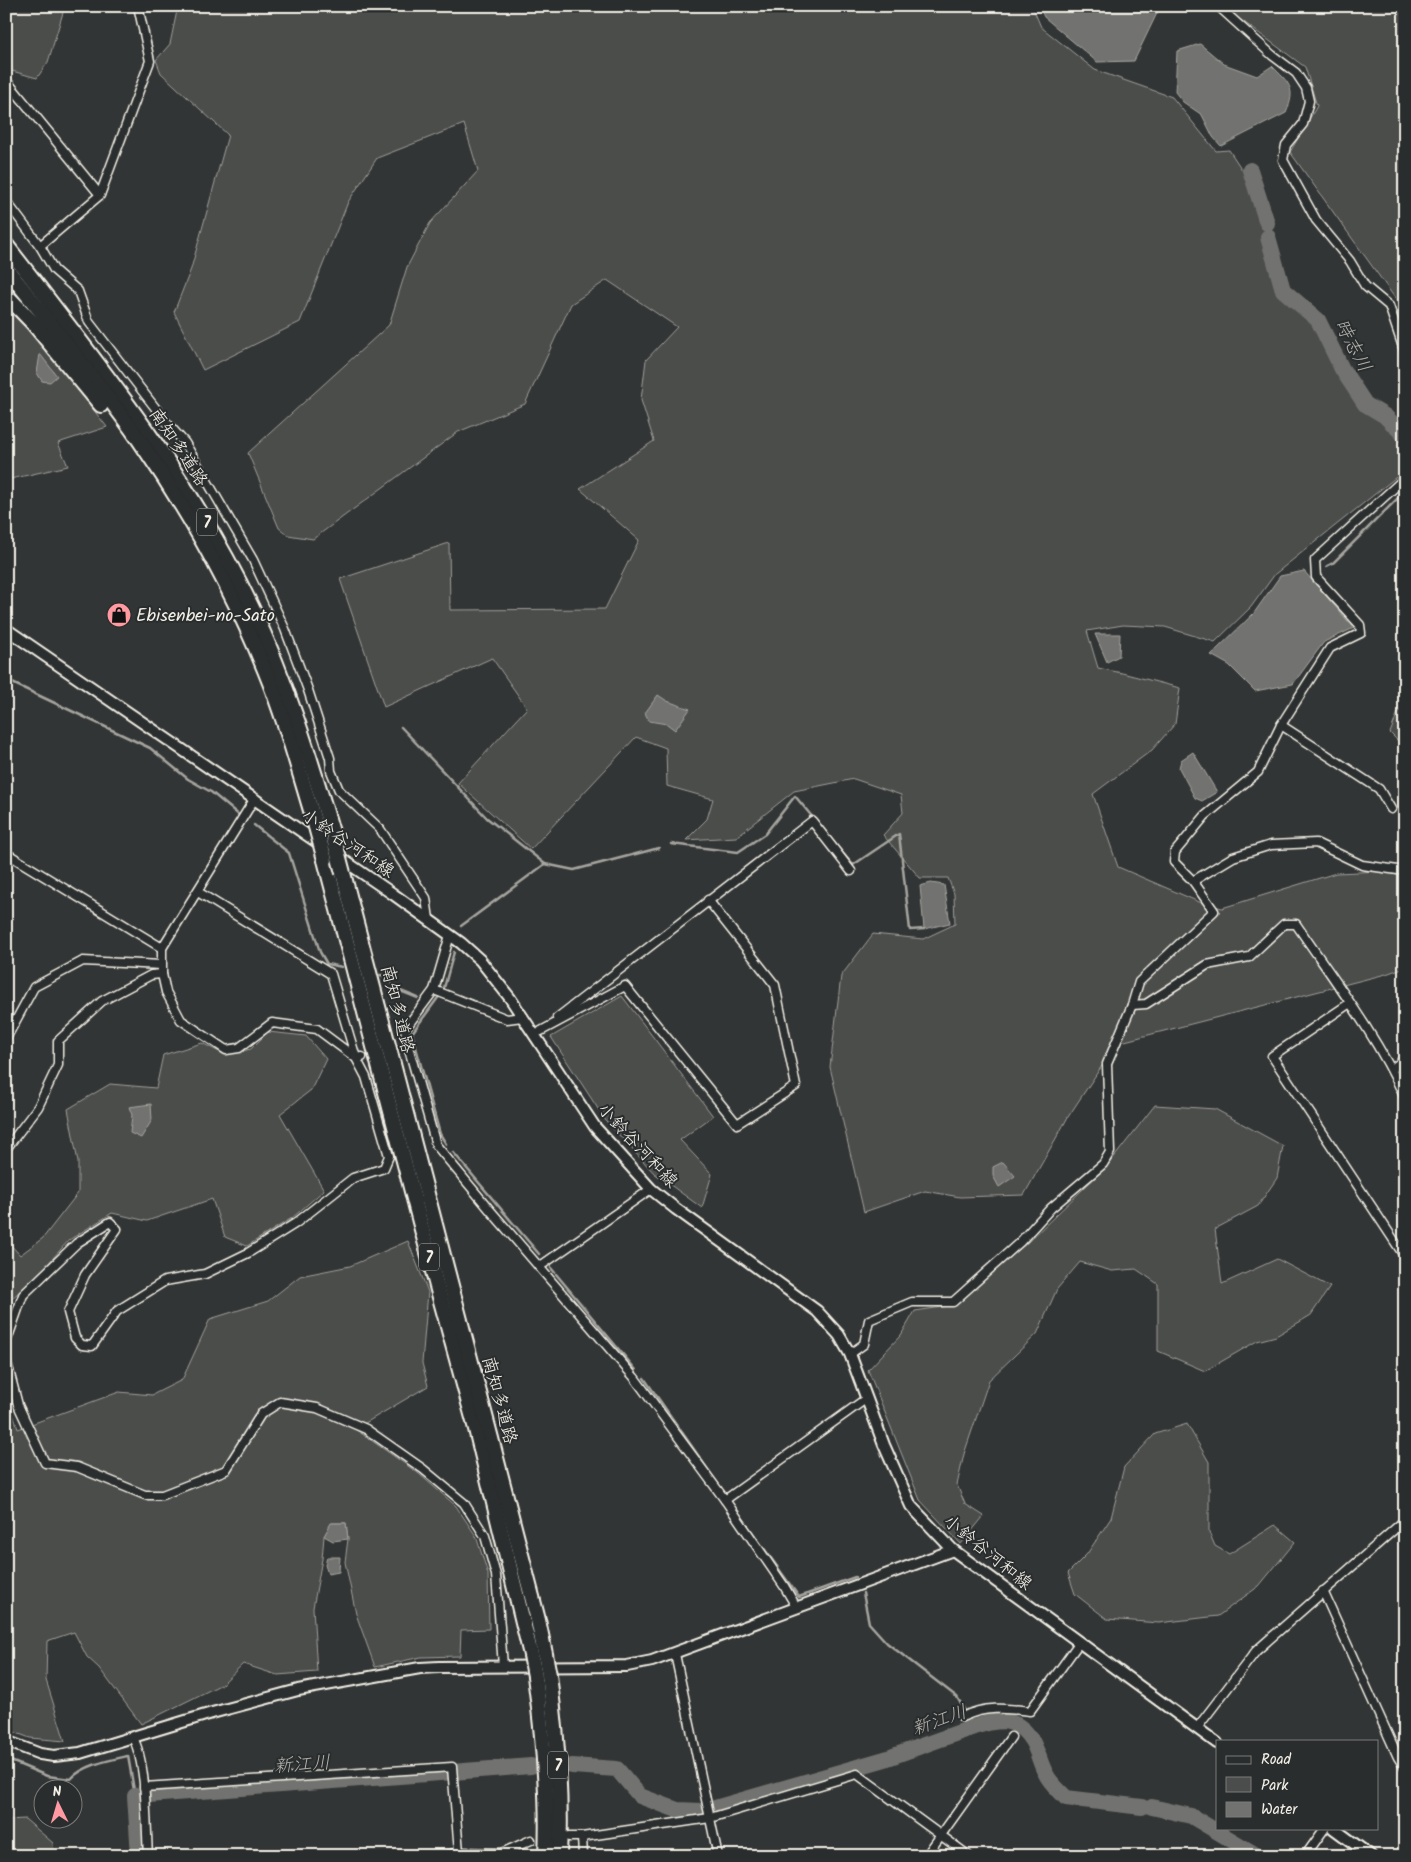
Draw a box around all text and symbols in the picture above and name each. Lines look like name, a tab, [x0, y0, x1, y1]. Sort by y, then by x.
water label: 時志川	[1326, 314, 1379, 378]
street label: 南知多道路	[141, 402, 215, 493]
road number: 7	[197, 508, 217, 536]
shop icon: Ebisenbei-no-Sato	[106, 602, 132, 628]
place label: Ebisenbei-no-Sato	[136, 602, 275, 631]
street label: 小鈴谷河和線	[294, 802, 400, 886]
street label: 南知多道路	[372, 962, 422, 1057]
street label: 小鈴谷河和線	[589, 1097, 684, 1195]
road number: 7	[419, 1244, 439, 1270]
street label: 南知多道路	[473, 1353, 524, 1448]
street label: 小鈴谷河和線	[936, 1508, 1038, 1598]
water label: 新江川	[908, 1697, 971, 1744]
legend	[1216, 1740, 1378, 1830]
water label: 新江川	[273, 1748, 332, 1782]
text: Road	[1261, 1748, 1292, 1772]
road number: 7	[548, 1752, 568, 1778]
text: Park	[1261, 1774, 1289, 1798]
north arrow	[32, 1780, 82, 1830]
text: N	[52, 1781, 62, 1803]
text: Water	[1261, 1798, 1298, 1822]

